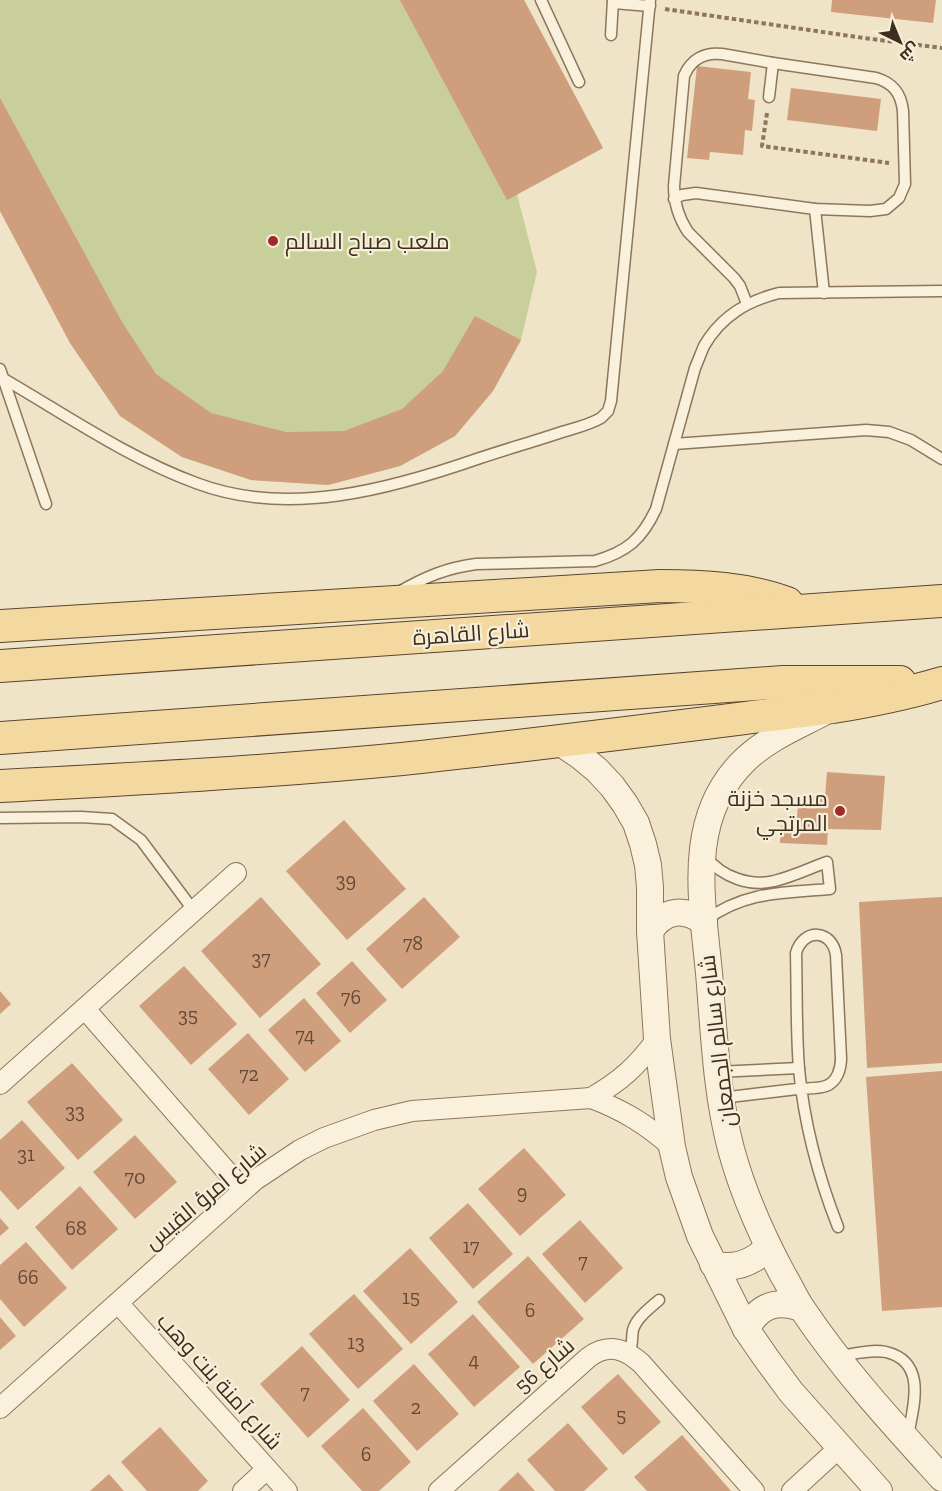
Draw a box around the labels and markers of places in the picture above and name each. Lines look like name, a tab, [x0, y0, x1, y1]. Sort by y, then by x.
place label: ملعب صباح السالم	[285, 228, 450, 257]
marker: ملعب صباح السالم	[266, 234, 280, 248]
place label: مسجد خزنة المرتجي	[728, 785, 828, 840]
marker: مسجد خزنة المرتجي	[833, 804, 847, 818]

